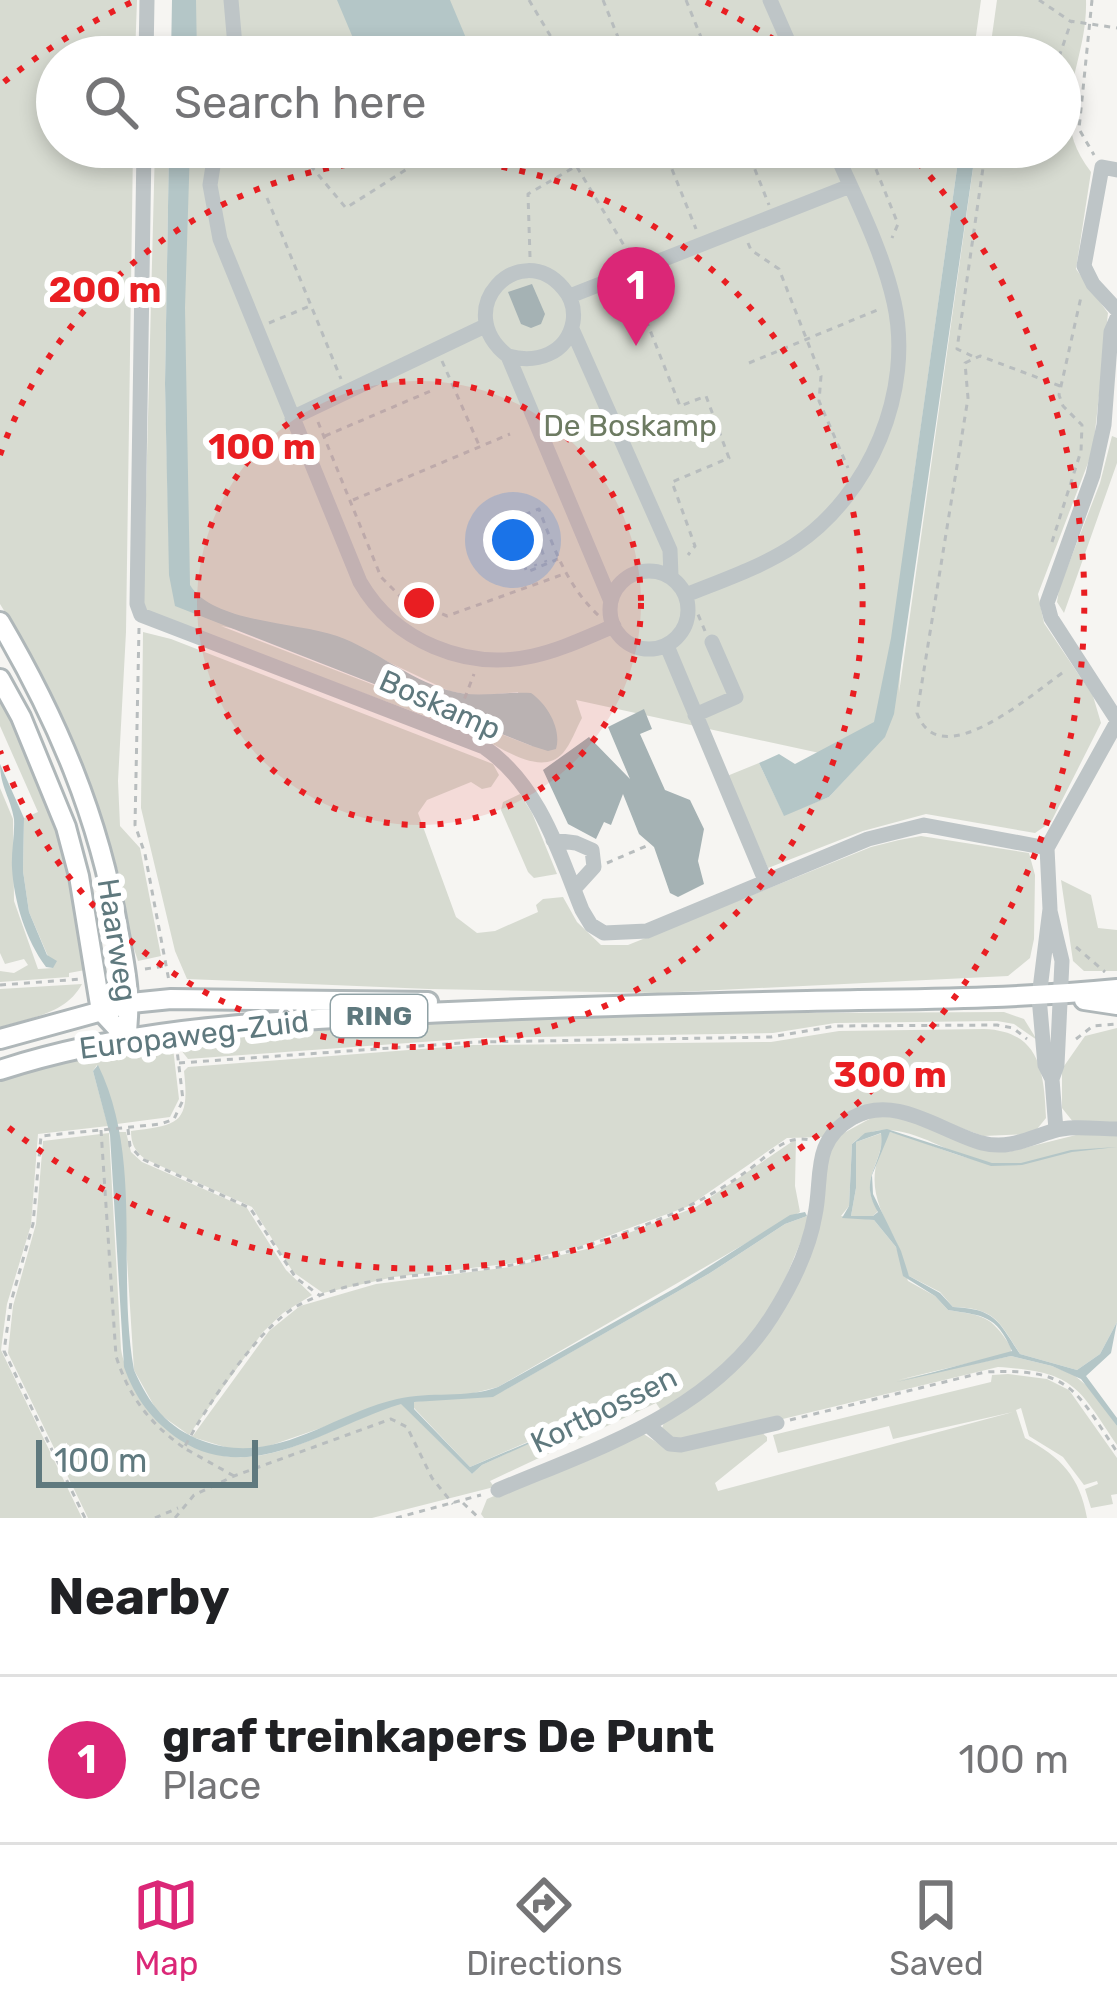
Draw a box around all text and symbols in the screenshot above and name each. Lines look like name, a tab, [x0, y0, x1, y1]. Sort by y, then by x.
search box	[36, 36, 1081, 168]
icon: search	[78, 69, 144, 135]
text: Search here	[174, 76, 426, 129]
pin: 1	[597, 247, 675, 346]
text: 200 m	[48, 268, 162, 311]
park label: De Boskamp	[543, 408, 717, 444]
text: 100 m	[208, 425, 316, 468]
your location	[483, 510, 543, 570]
centre of rings	[398, 582, 440, 624]
street label: Boskamp	[374, 662, 506, 748]
street label: Haarweg	[89, 876, 145, 1004]
road number: RING	[331, 995, 427, 1037]
street label: Europaweg-Zuid	[77, 1003, 311, 1067]
text: 300 m	[833, 1053, 947, 1096]
street label: Kortbossen	[525, 1359, 683, 1461]
scale bar	[36, 1434, 258, 1487]
text: 100 m	[54, 1441, 147, 1480]
text: Nearby	[48, 1566, 230, 1627]
text: graf treinkapers De Punt	[162, 1710, 714, 1763]
text: 1	[77, 1737, 97, 1783]
text: 100 m	[959, 1737, 1069, 1783]
text: Place	[162, 1763, 261, 1809]
tab: Map	[133, 1872, 199, 1983]
tab: Directions	[466, 1872, 623, 1983]
tab: Saved	[889, 1872, 984, 1983]

